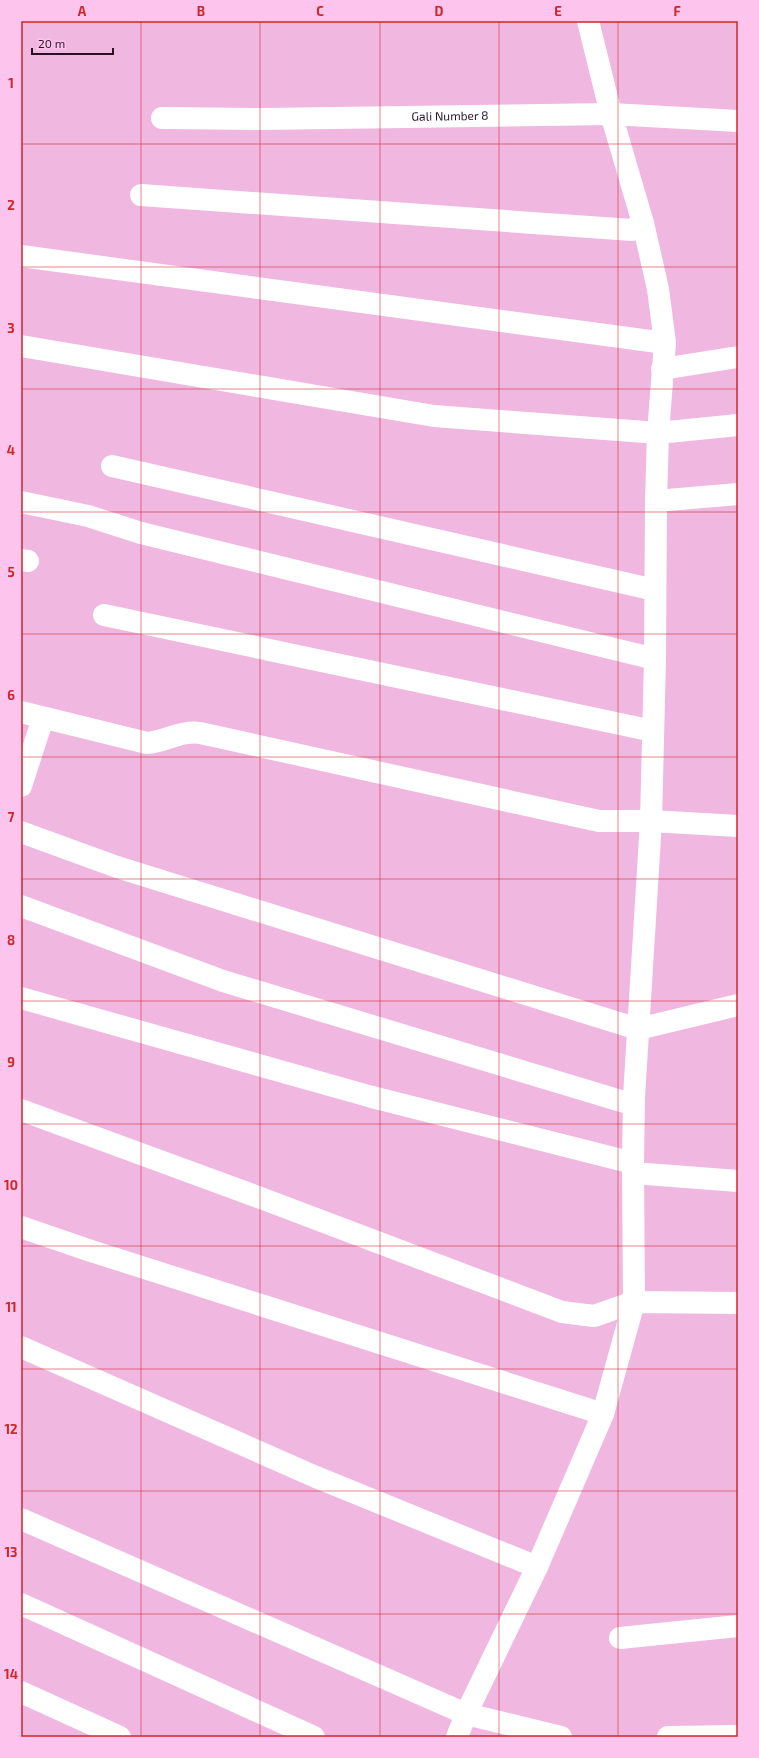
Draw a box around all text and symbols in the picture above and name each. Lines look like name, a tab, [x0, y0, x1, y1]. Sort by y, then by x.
text: A	[78, 3, 87, 19]
text: B	[197, 3, 205, 19]
text: C	[316, 3, 324, 19]
text: D	[435, 3, 444, 19]
text: E	[554, 3, 562, 19]
text: F	[673, 3, 681, 19]
scale bar	[32, 30, 113, 56]
text: 20 m	[38, 36, 65, 50]
text: 1	[8, 75, 14, 91]
street label: Gali Number 8	[411, 108, 489, 123]
text: 2	[7, 197, 15, 213]
text: 3	[7, 320, 15, 336]
text: 4	[7, 442, 15, 458]
text: 5	[7, 564, 15, 580]
text: 6	[7, 687, 15, 703]
text: 7	[8, 809, 15, 825]
text: 8	[7, 932, 15, 948]
text: 9	[7, 1054, 15, 1070]
text: 10	[4, 1177, 18, 1193]
text: 11	[5, 1299, 17, 1315]
text: 12	[4, 1421, 18, 1437]
text: 13	[5, 1544, 18, 1560]
text: 14	[4, 1666, 18, 1682]

